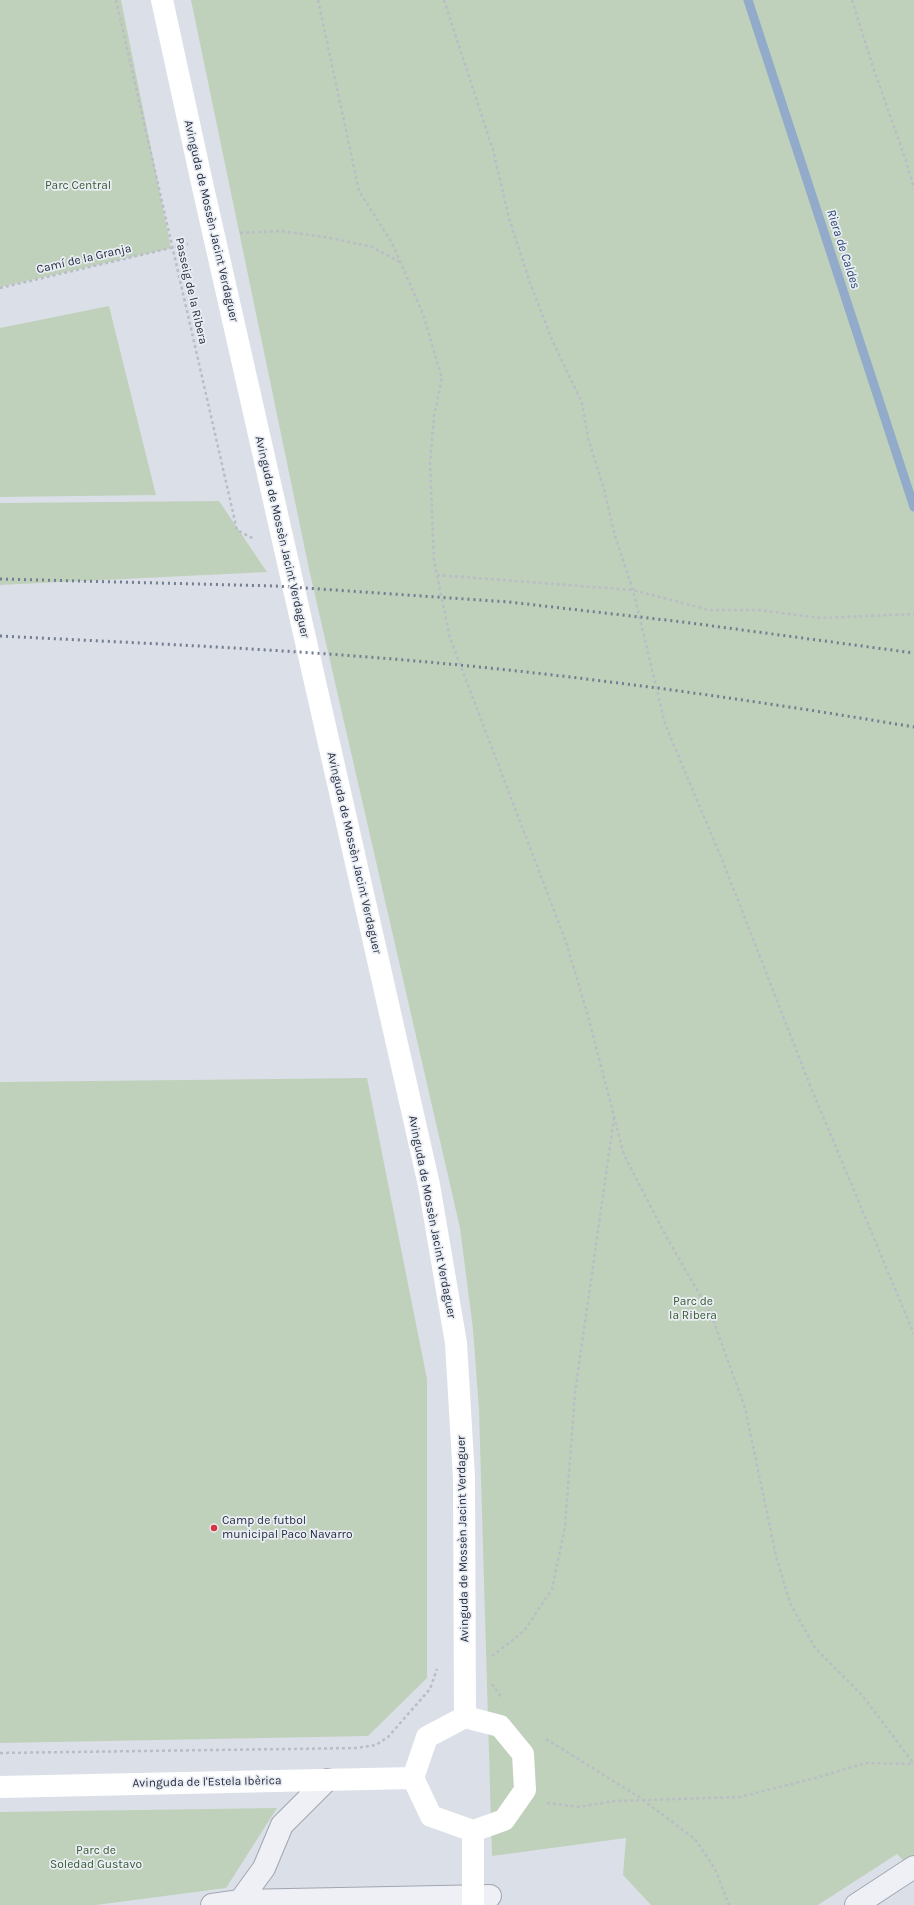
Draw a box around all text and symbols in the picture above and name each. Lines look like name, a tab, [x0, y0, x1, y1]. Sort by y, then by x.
street label: Avinguda de Mossèn Jacint Verdaguer	[181, 119, 241, 323]
park label: Parc Central	[45, 179, 111, 193]
water label: Riera de Caldes	[823, 207, 863, 291]
street label: Passeig de la Ribera	[172, 236, 210, 346]
street label: Camí de la Granja	[35, 241, 133, 277]
street label: Avinguda de Mossèn Jacint Verdaguer	[252, 435, 312, 639]
street label: Avinguda de Mossèn Jacint Verdaguer	[324, 751, 384, 955]
street label: Avinguda de Mossèn Jacint Verdaguer	[405, 1114, 459, 1320]
park label: Parc de la Ribera	[669, 1295, 717, 1323]
street label: Avinguda de Mossèn Jacint Verdaguer	[454, 1436, 472, 1642]
place label: Camp de futbol municipal Paco Navarro	[222, 1514, 352, 1542]
marker: Camp de futbol municipal Paco Navarro	[209, 1523, 219, 1533]
street label: Avinguda de l'Estela Ibèrica	[132, 1774, 282, 1790]
park label: Parc de Soledad Gustavo	[50, 1844, 142, 1872]

